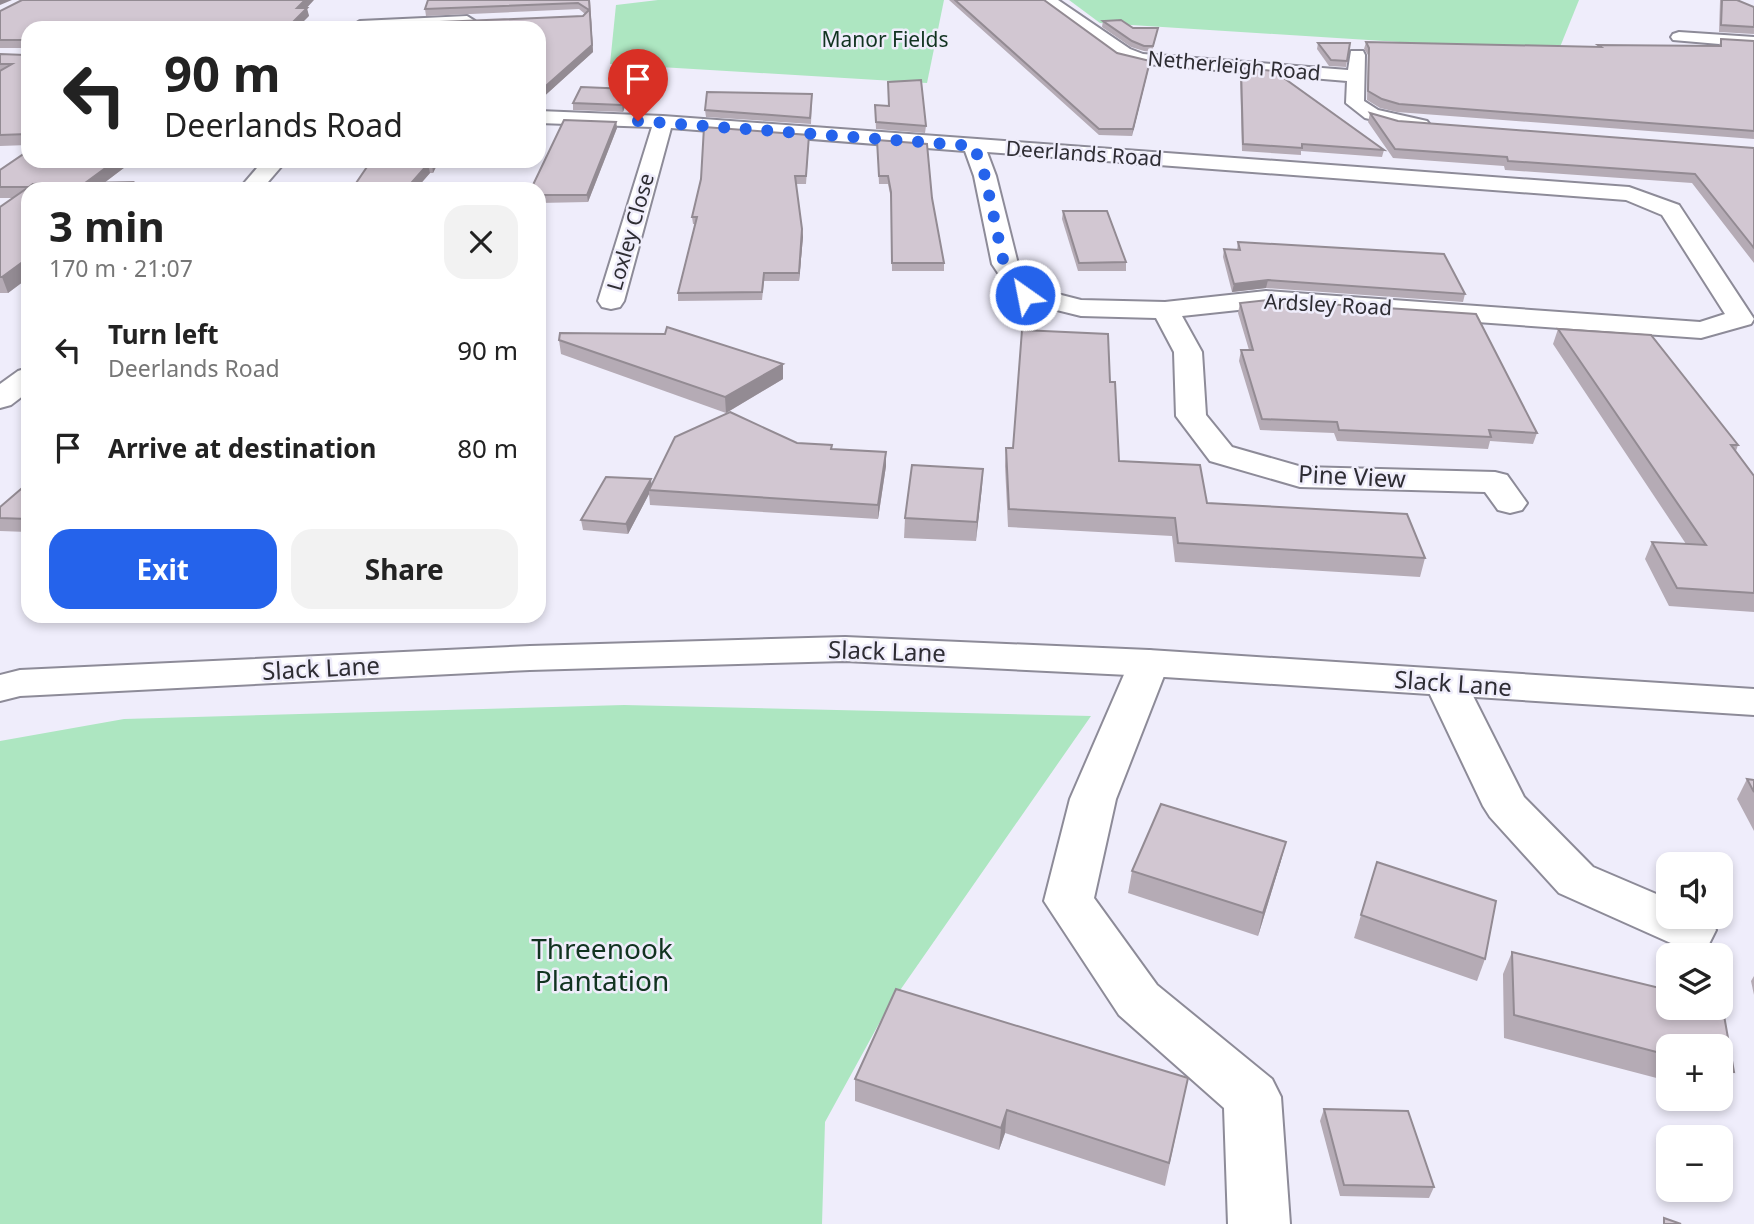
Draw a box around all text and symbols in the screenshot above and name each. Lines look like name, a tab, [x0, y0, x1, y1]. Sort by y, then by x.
park label: Manor Fields	[821, 25, 949, 53]
text: 90 m	[164, 40, 281, 106]
street label: Netherleigh Road	[1147, 44, 1322, 87]
icon: left	[49, 49, 140, 140]
pin	[608, 49, 668, 121]
icon: arrive	[619, 60, 657, 98]
text: Deerlands Road	[164, 103, 403, 146]
street label: Deerlands Road	[1005, 134, 1163, 172]
street label: Loxley Close	[600, 170, 660, 294]
text: 3 min	[49, 197, 165, 254]
button: close	[444, 205, 518, 279]
text: 170 m · 21:07	[49, 252, 193, 284]
position arrow	[988, 258, 1062, 332]
street label: Ardsley Road	[1263, 287, 1393, 321]
text: Turn left	[108, 316, 219, 352]
icon: left	[49, 331, 87, 369]
text: 90 m	[457, 332, 518, 368]
text: Deerlands Road	[108, 352, 280, 384]
icon: arrive	[49, 429, 87, 467]
text: Arrive at destination	[108, 430, 377, 466]
text: 80 m	[457, 430, 518, 466]
street label: Pine View	[1297, 456, 1407, 495]
button: Exit	[49, 529, 277, 609]
button: Share	[291, 529, 518, 609]
street label: Slack Lane	[828, 632, 947, 669]
street label: Slack Lane	[261, 648, 381, 687]
street label: Slack Lane	[1393, 662, 1513, 703]
map controls	[1656, 852, 1733, 1202]
button: sound	[1656, 852, 1733, 929]
park label: Threenook Plantation	[531, 929, 673, 999]
button: layers	[1656, 943, 1733, 1020]
button: +	[1656, 1034, 1733, 1111]
button: −	[1656, 1125, 1733, 1202]

